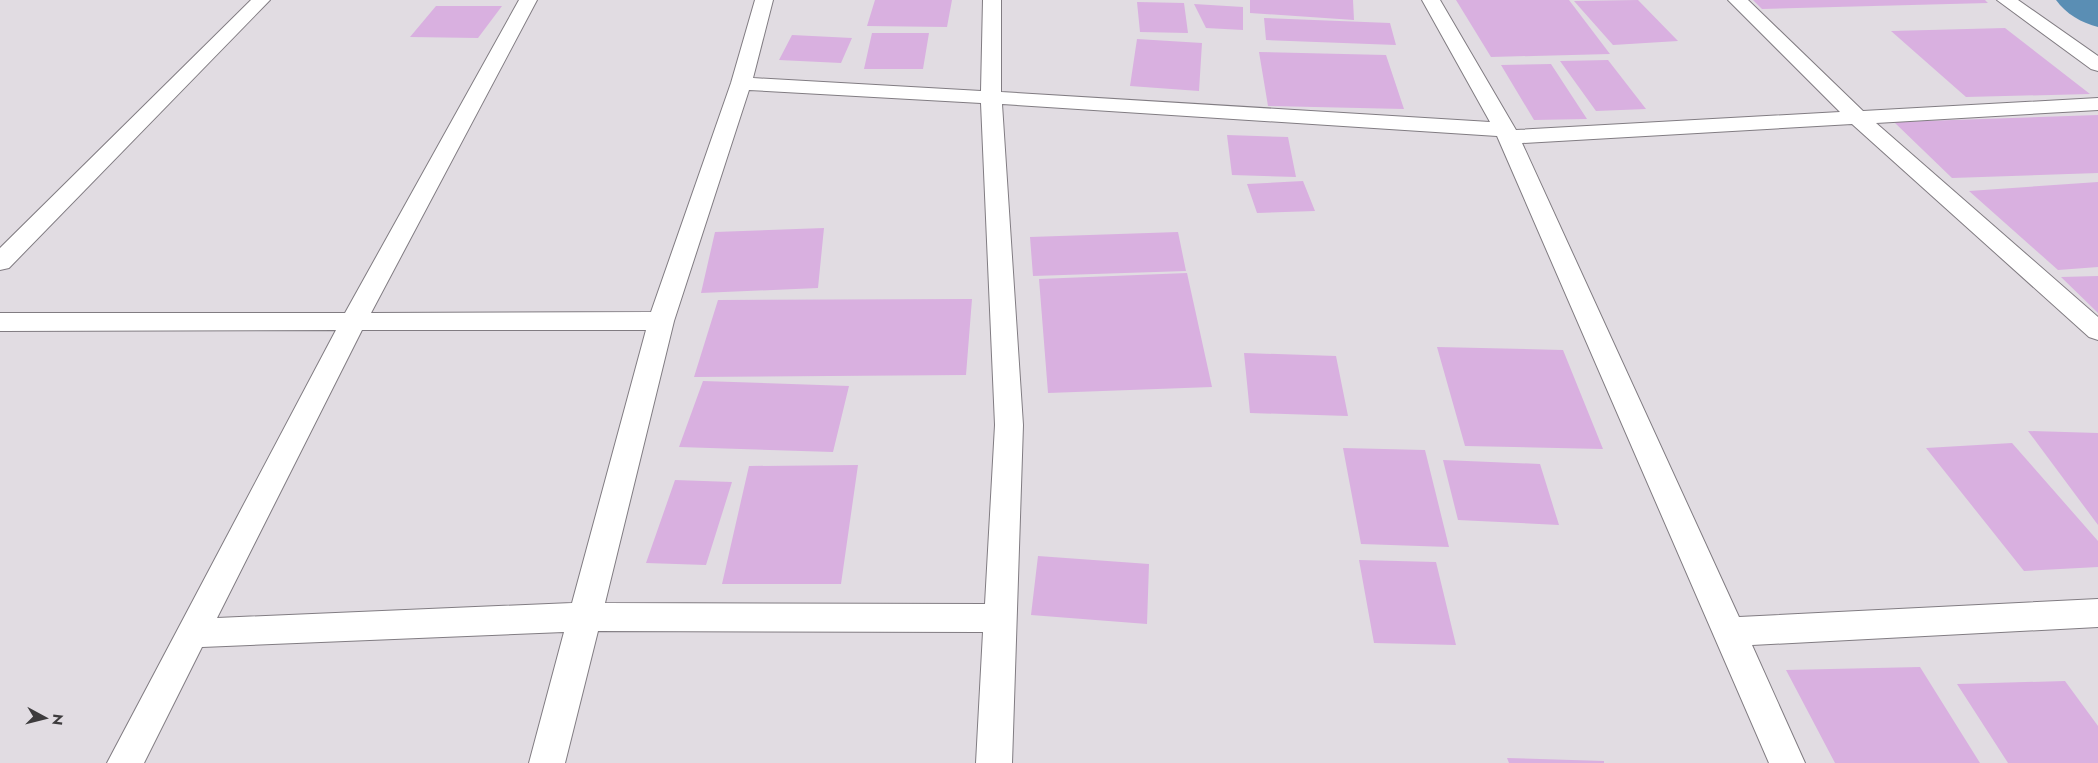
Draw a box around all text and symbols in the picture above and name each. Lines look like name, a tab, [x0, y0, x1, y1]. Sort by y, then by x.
north arrow	[20, 693, 70, 743]
text: N	[47, 713, 69, 726]

